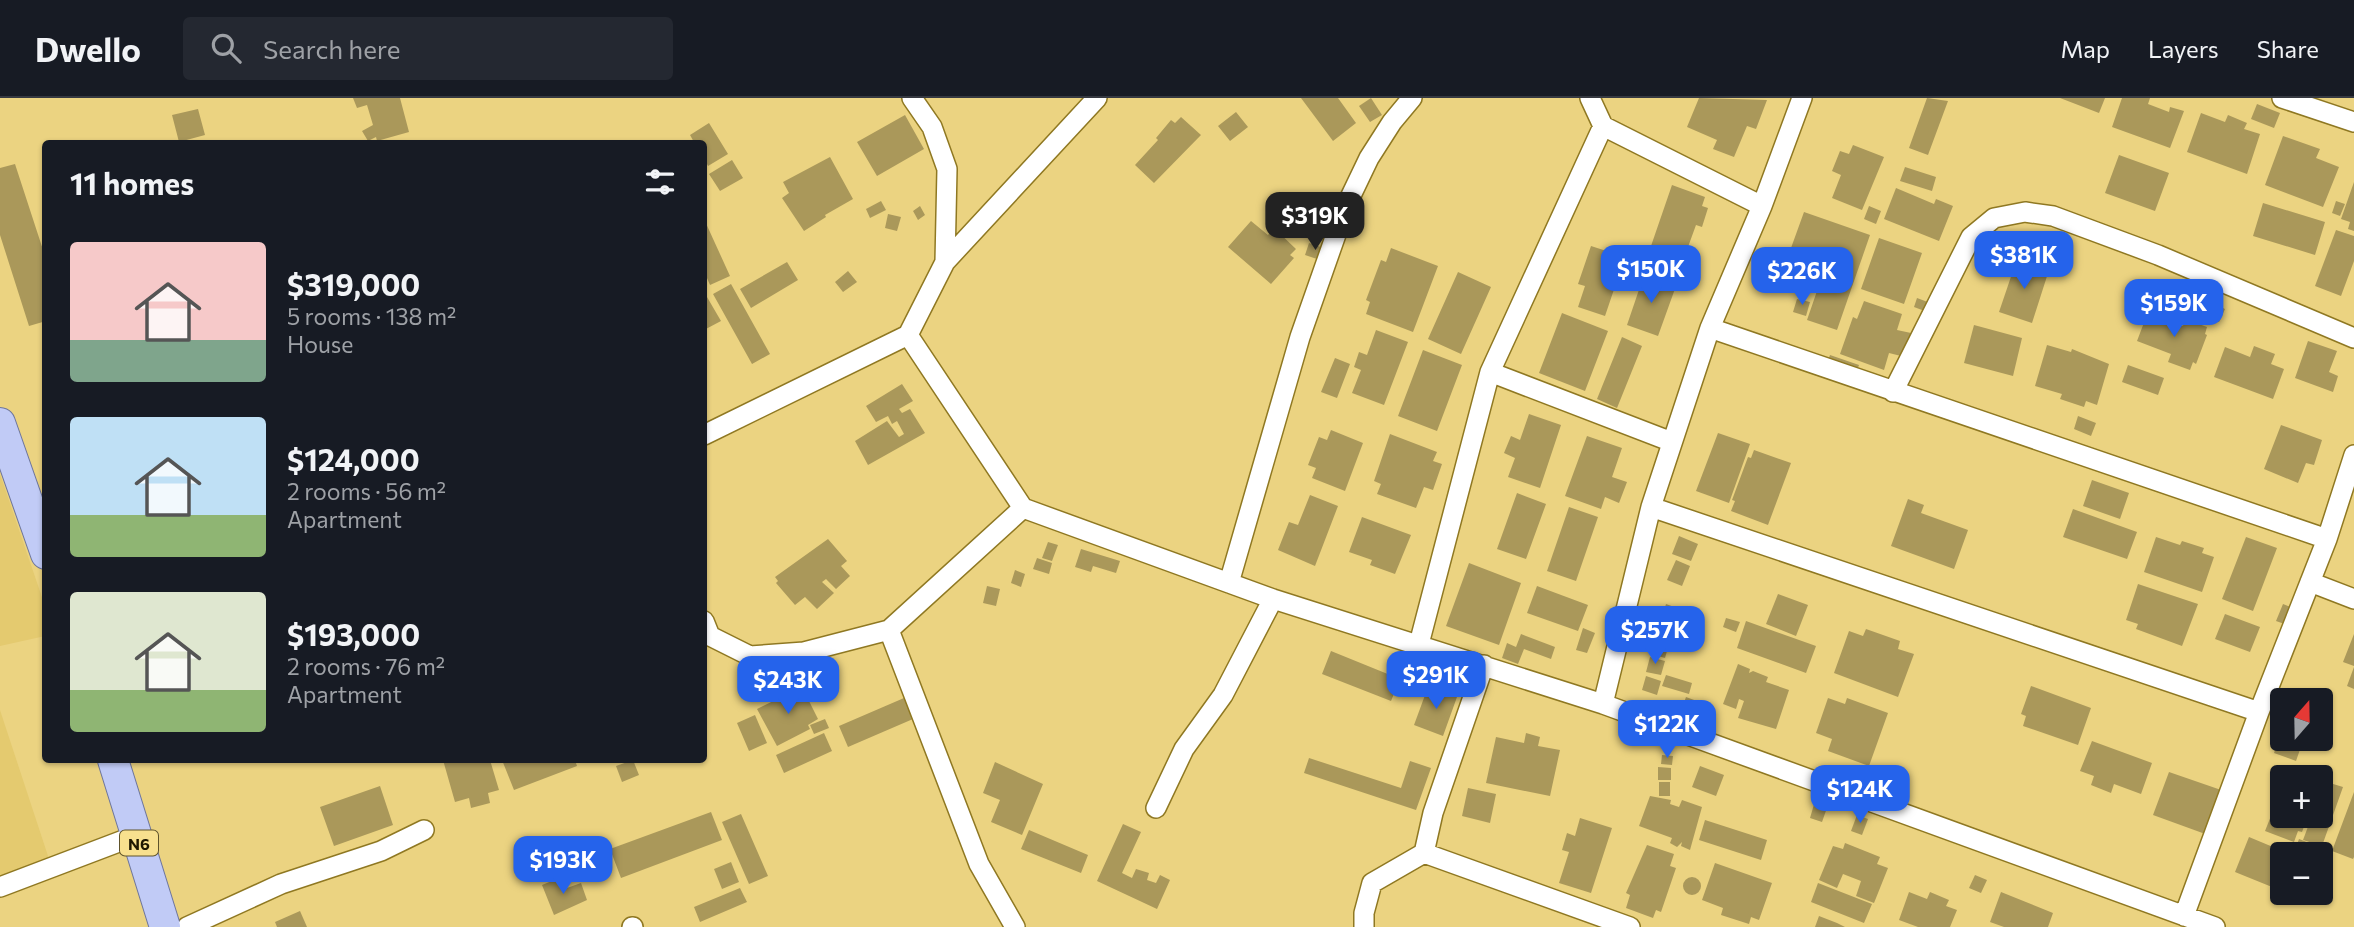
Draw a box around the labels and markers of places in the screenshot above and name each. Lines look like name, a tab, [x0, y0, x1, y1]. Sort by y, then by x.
pin: $319K	[1266, 192, 1364, 252]
pin: $381K	[1975, 232, 2073, 291]
pin: $150K	[1602, 246, 1700, 305]
pin: $226K	[1753, 248, 1851, 307]
pin: $159K	[2125, 280, 2223, 339]
pin: $257K	[1606, 606, 1704, 666]
pin: $291K	[1387, 652, 1485, 711]
pin: $243K	[739, 656, 837, 716]
pin: $122K	[1618, 700, 1716, 760]
pin: $124K	[1811, 766, 1909, 825]
pin: $193K	[514, 836, 612, 896]

